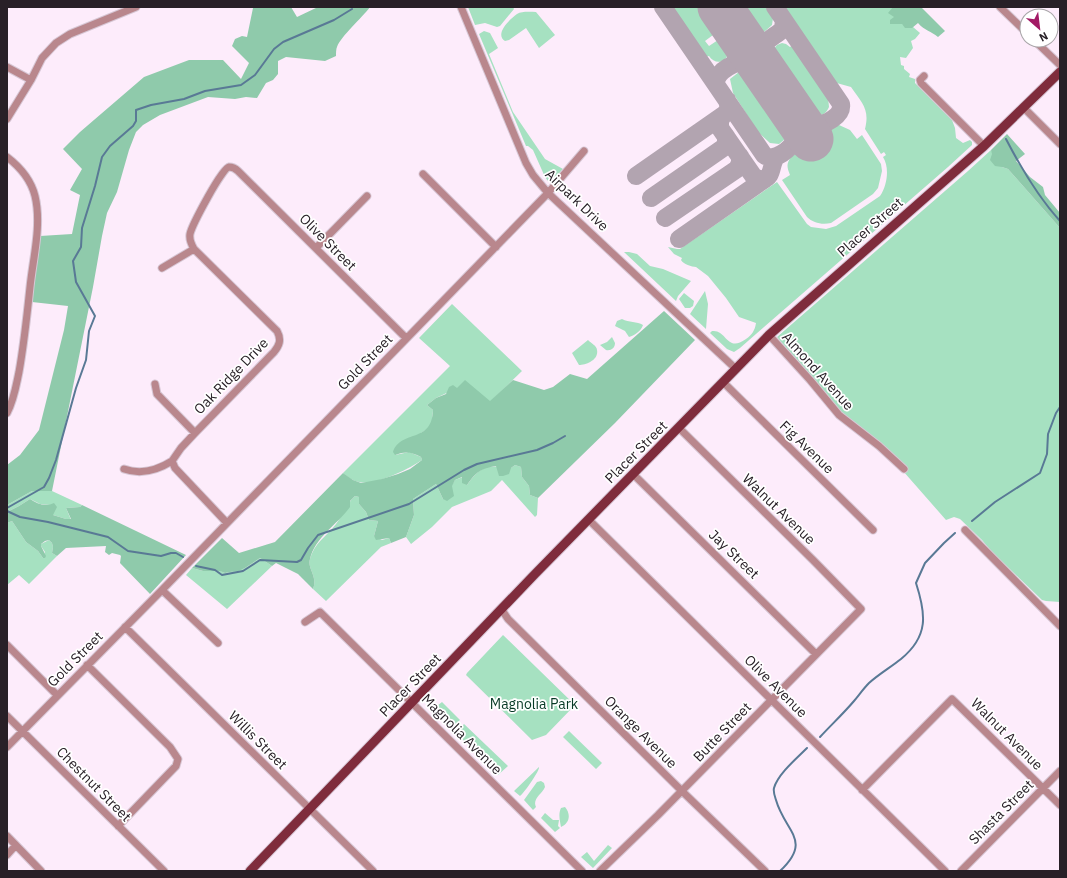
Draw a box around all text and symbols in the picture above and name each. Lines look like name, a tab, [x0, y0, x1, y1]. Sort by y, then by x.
north arrow	[1019, 8, 1059, 48]
text: N	[1037, 29, 1050, 45]
street label: Airpark Drive	[541, 165, 613, 235]
street label: Placer Street	[833, 194, 907, 260]
street label: Olive Street	[296, 210, 360, 274]
street label: Almond Avenue	[778, 328, 858, 414]
street label: Gold Street	[334, 330, 396, 394]
street label: Oak Ridge Drive	[190, 334, 272, 418]
street label: Placer Street	[601, 417, 671, 487]
street label: Fig Avenue	[776, 417, 838, 478]
street label: Walnut Avenue	[739, 470, 819, 549]
street label: Jay Street	[705, 526, 763, 582]
street label: Gold Street	[43, 627, 107, 691]
street label: Placer Street	[375, 649, 445, 720]
street label: Olive Avenue	[741, 651, 811, 721]
street label: Magnolia Avenue	[418, 690, 506, 778]
street label: Orange Avenue	[601, 692, 681, 772]
street label: Walnut Avenue	[967, 694, 1047, 774]
park label: Magnolia Park	[490, 695, 579, 713]
street label: Butte Street	[689, 698, 755, 766]
street label: Willis Street	[225, 707, 291, 773]
street label: Chestnut Street	[53, 743, 135, 825]
street label: Shasta Street	[965, 776, 1037, 848]

